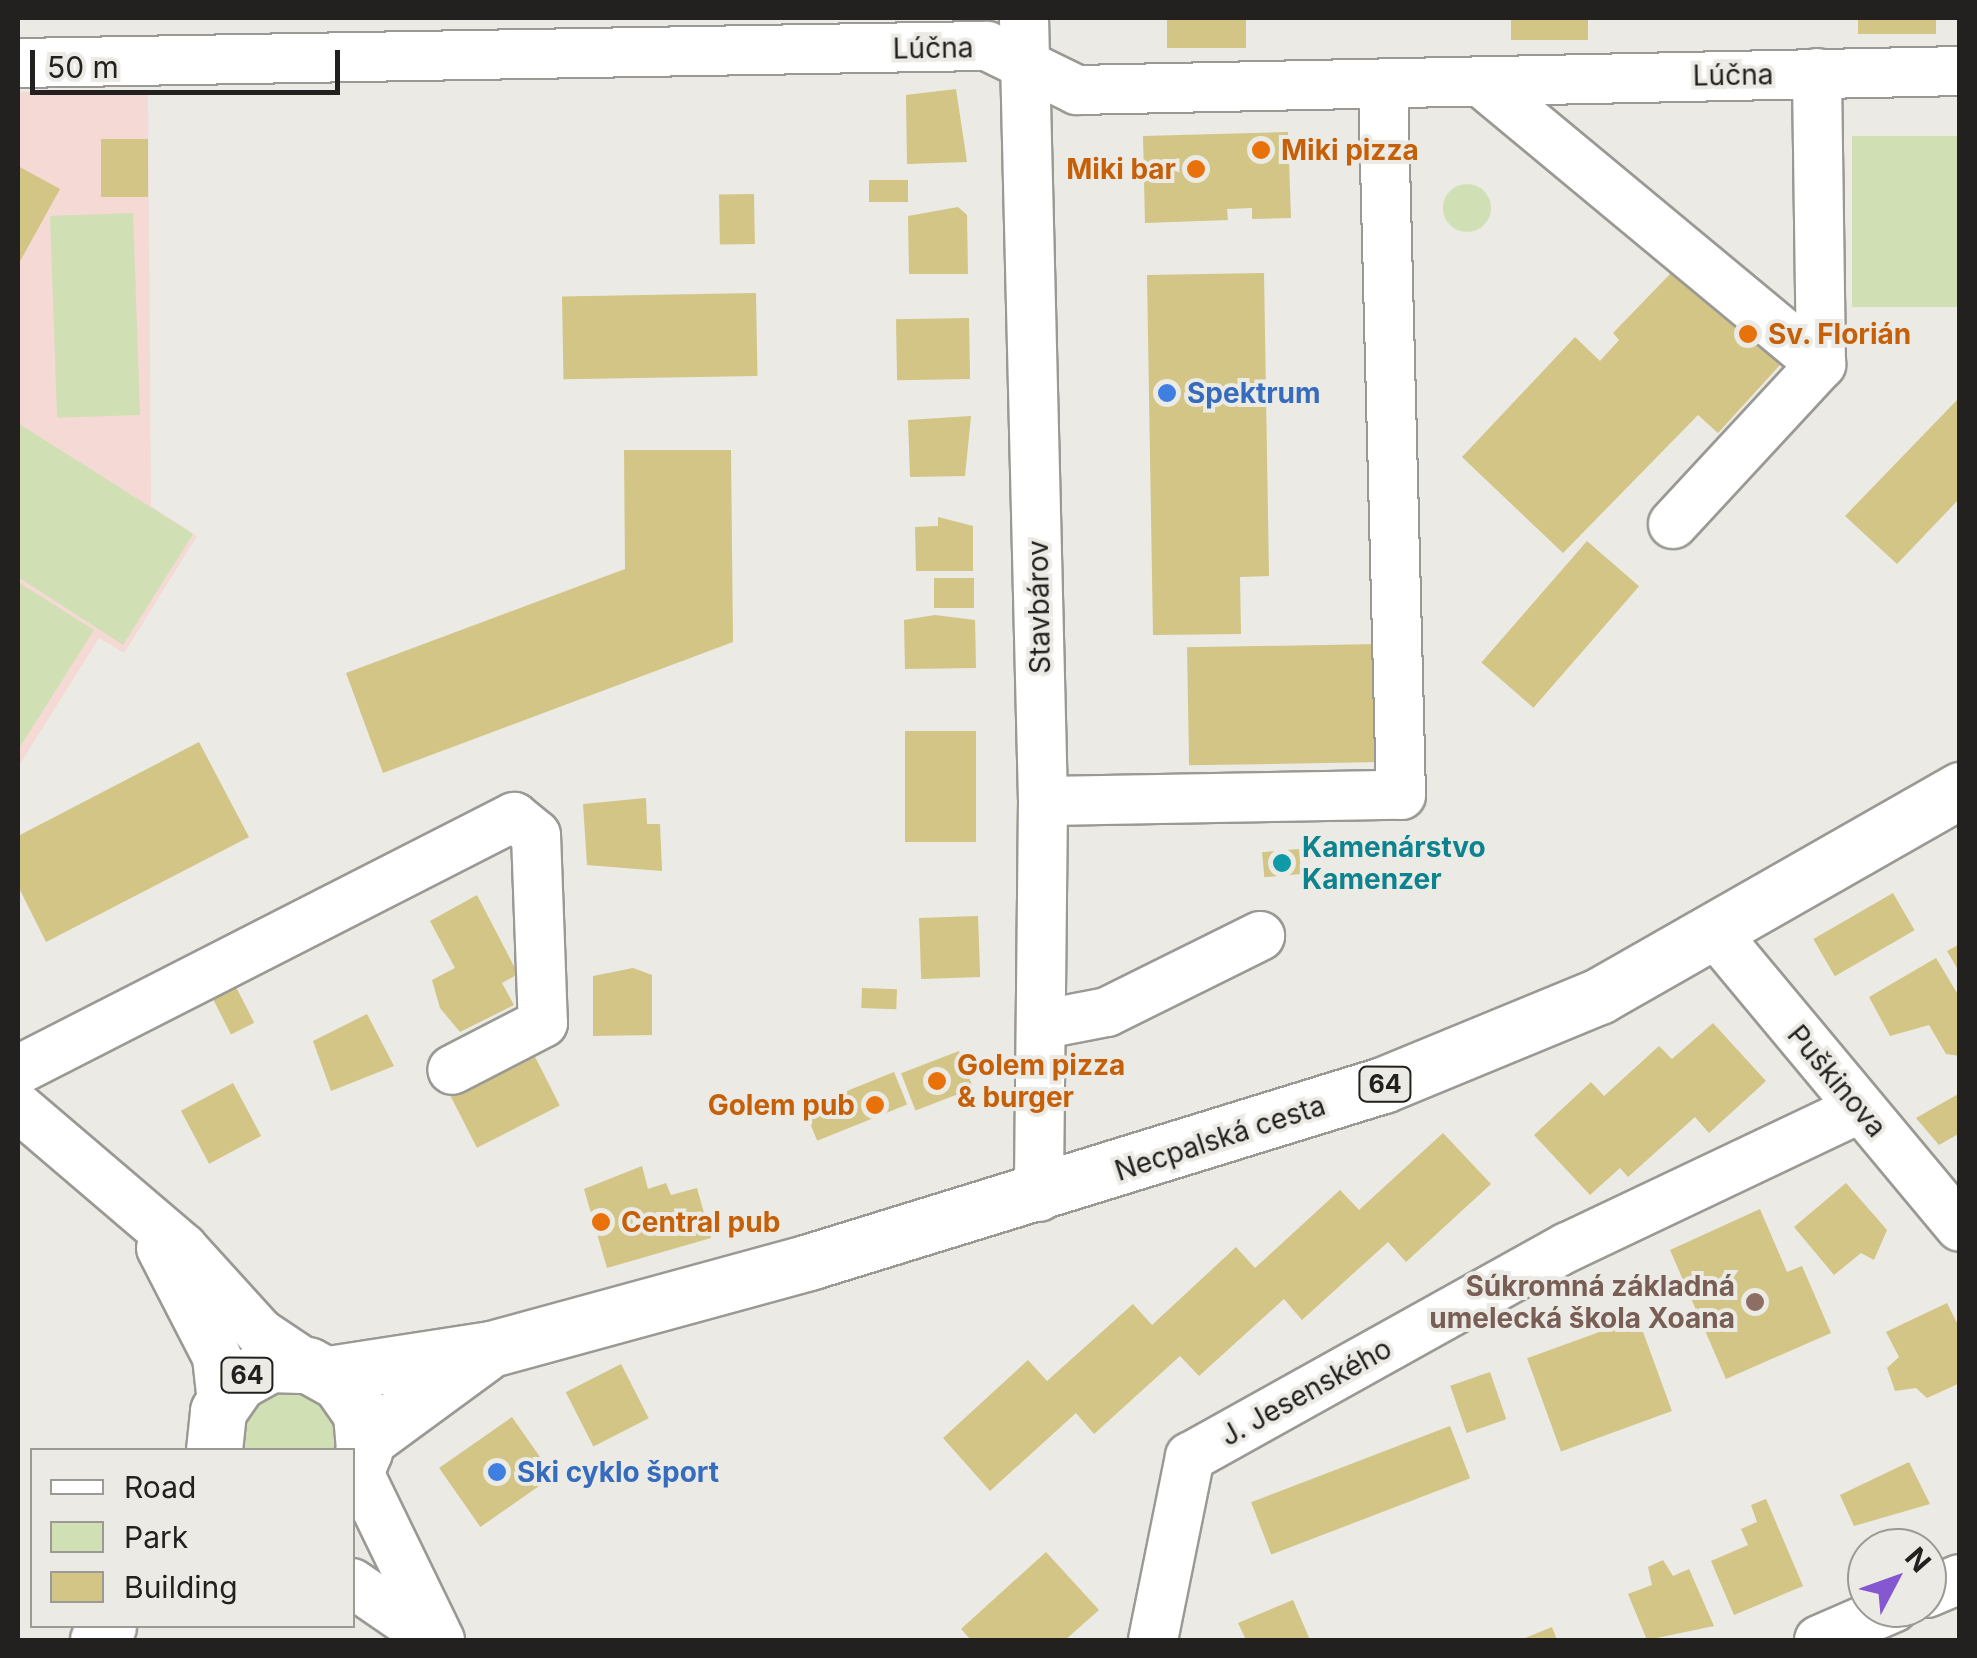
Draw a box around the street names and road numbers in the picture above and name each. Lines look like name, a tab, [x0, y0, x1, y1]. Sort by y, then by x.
street label: Lúčna	[892, 30, 974, 66]
street label: Lúčna	[1692, 57, 1774, 93]
street label: Stavbárov	[1021, 540, 1057, 674]
street label: Puškinova	[1781, 1018, 1893, 1144]
road number: 64	[1358, 1064, 1412, 1104]
street label: Necpalská cesta	[1111, 1088, 1329, 1188]
street label: J. Jesenského	[1215, 1331, 1397, 1453]
road number: 64	[220, 1355, 274, 1395]

